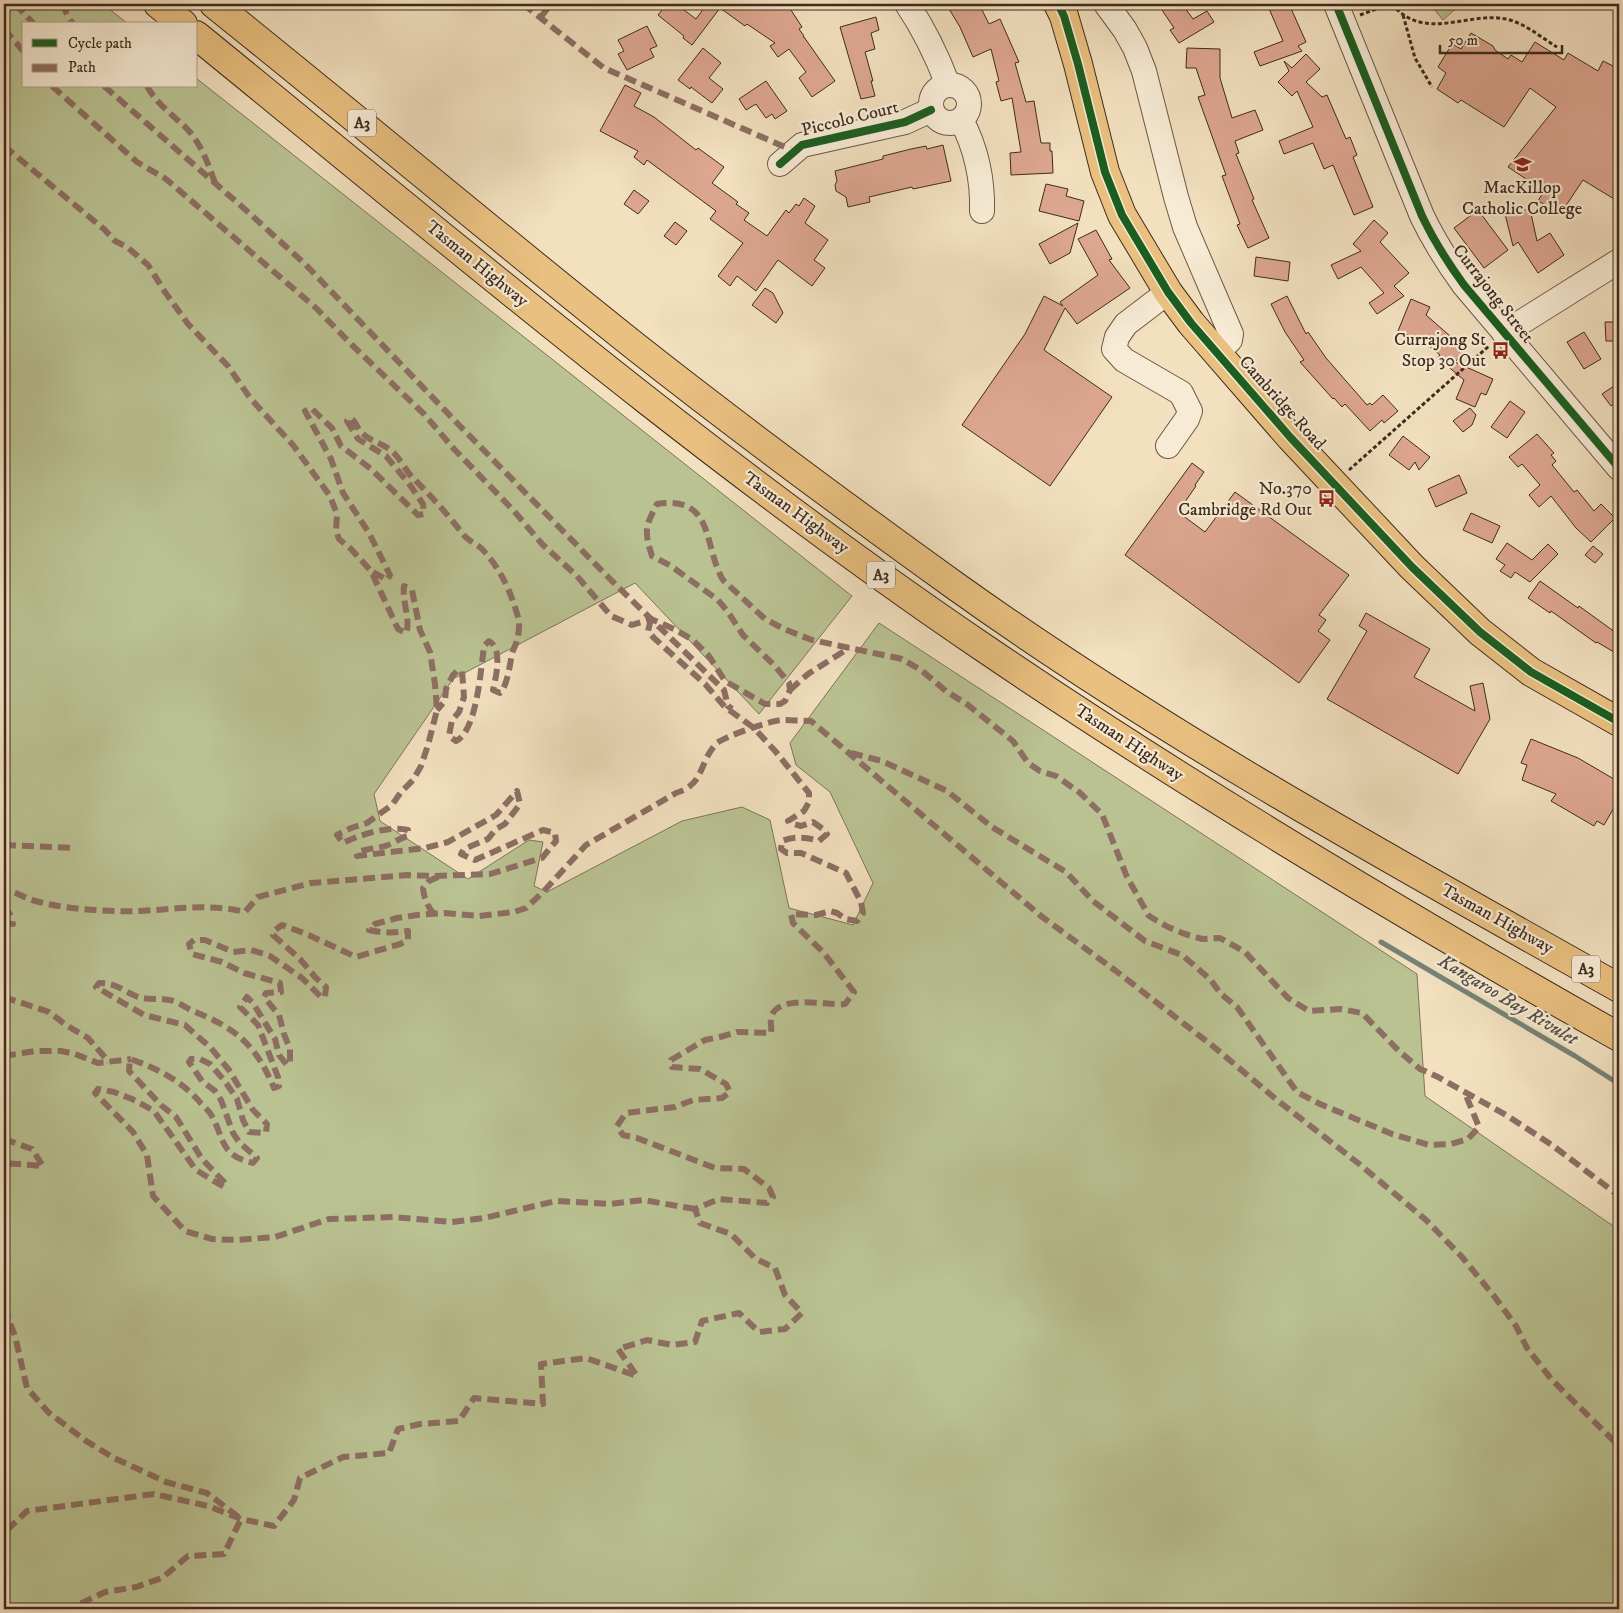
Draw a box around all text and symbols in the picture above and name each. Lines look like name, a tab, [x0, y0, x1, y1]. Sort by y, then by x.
legend	[22, 22, 198, 88]
scale bar	[1440, 22, 1563, 54]
text: 50 m	[1448, 31, 1478, 50]
text: Cycle path	[68, 34, 132, 53]
text: Path	[68, 58, 96, 77]
street label: Piccolo Court	[799, 96, 901, 142]
road number: A3	[348, 110, 376, 136]
school or university icon: MacKillop Catholic College	[1512, 155, 1532, 175]
place label: MacKillop Catholic College	[1462, 177, 1582, 220]
street label: Tasman Highway	[421, 216, 533, 312]
street label: Currajong Street	[1448, 240, 1539, 348]
place label: Currajong St Stop 30 Out	[1394, 329, 1486, 372]
bus stop icon: Currajong St Stop 30 Out	[1490, 340, 1510, 360]
street label: Cambridge Road	[1234, 351, 1330, 455]
street label: Tasman Highway	[739, 467, 854, 559]
place label: No.370 Cambridge Rd Out	[1178, 478, 1312, 521]
bus stop icon: No.370 Cambridge Rd Out	[1316, 489, 1336, 509]
road number: A3	[867, 562, 895, 588]
street label: Tasman Highway	[1070, 700, 1188, 787]
street label: Tasman Highway	[1437, 879, 1558, 959]
water label: Kangaroo Bay Rivulet	[1433, 949, 1583, 1051]
road number: A3	[1572, 956, 1600, 982]

